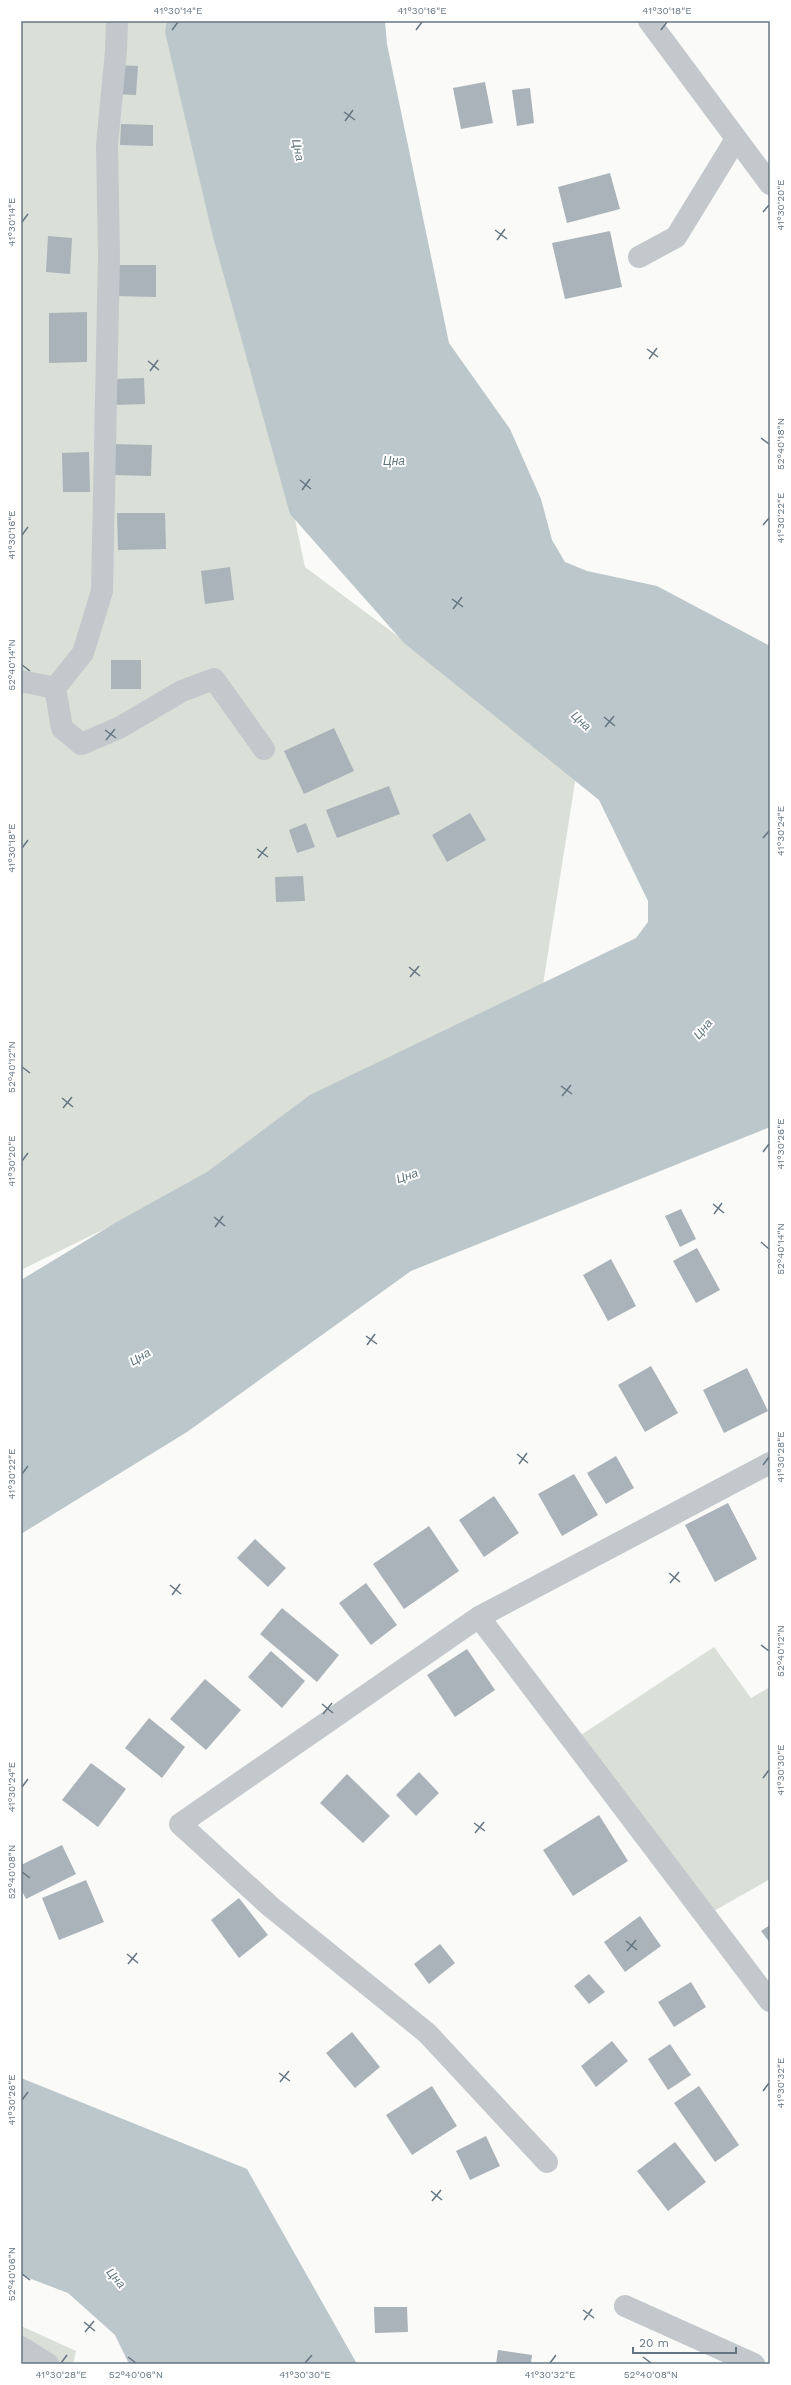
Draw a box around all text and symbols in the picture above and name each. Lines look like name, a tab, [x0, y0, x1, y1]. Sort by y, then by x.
text: 41°30'14"E	[154, 5, 202, 16]
text: 41°30'16"E	[397, 5, 447, 16]
text: 41°30'18"E	[642, 5, 692, 16]
water label: Цна	[289, 138, 307, 162]
text: 41°30'20"E	[775, 179, 786, 231]
text: 41°30'14"E	[6, 198, 17, 246]
text: 52°40'18"N	[775, 418, 786, 470]
water label: Цна	[383, 454, 405, 468]
text: 41°30'22"E	[775, 493, 786, 543]
text: 41°30'16"E	[6, 510, 17, 560]
text: 52°40'14"N	[6, 639, 17, 691]
water label: Цна	[568, 708, 594, 734]
text: 41°30'24"E	[775, 806, 786, 856]
text: 41°30'18"E	[6, 823, 17, 873]
water label: Цна	[691, 1016, 716, 1042]
text: 52°40'12"N	[6, 1041, 17, 1093]
text: 41°30'26"E	[775, 1118, 786, 1170]
text: 41°30'20"E	[6, 1135, 17, 1187]
water label: Цна	[394, 1166, 420, 1186]
text: 52°40'14"N	[775, 1223, 786, 1275]
water label: Цна	[127, 1345, 153, 1369]
text: 41°30'28"E	[775, 1431, 786, 1483]
text: 41°30'22"E	[6, 1449, 17, 1499]
text: 52°40'12"N	[775, 1625, 786, 1677]
text: 41°30'30"E	[775, 1744, 786, 1796]
text: 41°30'24"E	[6, 1762, 17, 1812]
text: 52°40'08"N	[6, 1845, 17, 1899]
text: 41°30'32"E	[775, 2058, 786, 2108]
text: 41°30'26"E	[6, 2074, 17, 2126]
text: 52°40'06"N	[6, 2247, 17, 2301]
water label: Цна	[104, 2265, 129, 2291]
scale bar	[633, 2329, 736, 2355]
text: 20 m	[639, 2336, 669, 2350]
text: 41°30'28"E	[35, 2369, 87, 2380]
text: 52°40'06"N	[109, 2369, 163, 2380]
text: 41°30'30"E	[279, 2369, 331, 2380]
text: 41°30'32"E	[525, 2369, 575, 2380]
text: 52°40'08"N	[624, 2369, 678, 2380]

